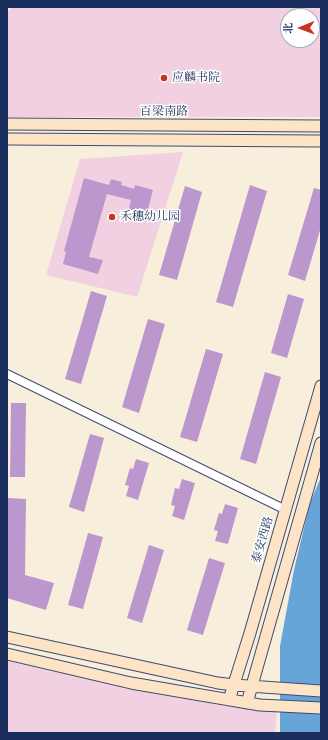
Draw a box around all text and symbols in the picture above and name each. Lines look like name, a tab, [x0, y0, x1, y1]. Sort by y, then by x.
north arrow	[280, 8, 320, 48]
text: 北	[282, 23, 295, 34]
place label: 应麟书院	[172, 71, 220, 85]
marker: 应麟书院	[159, 73, 169, 83]
street label: 百梁南路	[140, 105, 188, 119]
place label: 禾穗幼儿园	[120, 210, 180, 224]
marker: 禾穗幼儿园	[107, 212, 117, 222]
street label: 泰安西路	[249, 515, 277, 565]

